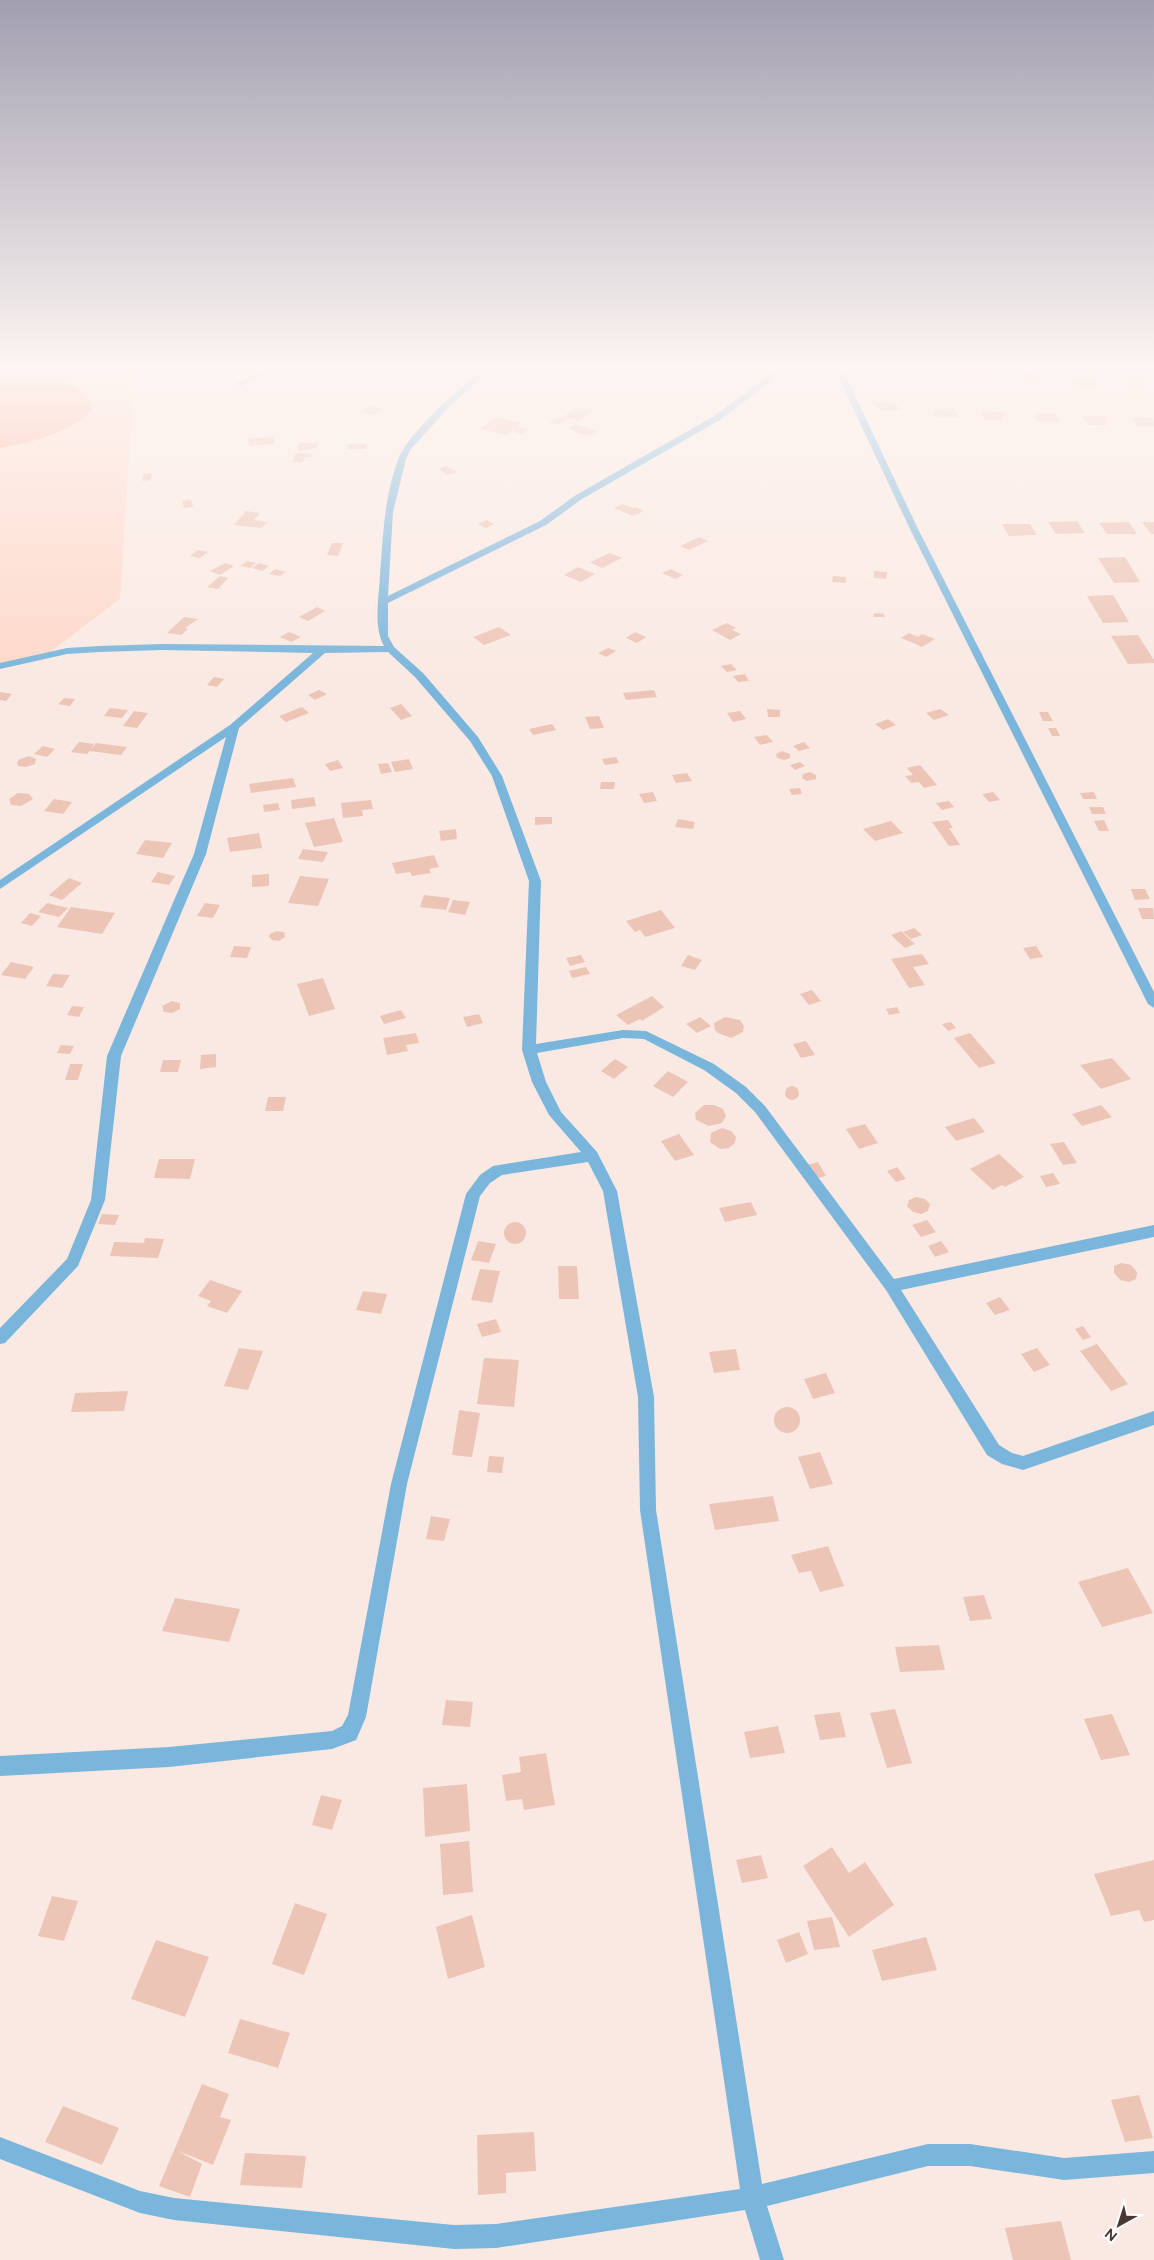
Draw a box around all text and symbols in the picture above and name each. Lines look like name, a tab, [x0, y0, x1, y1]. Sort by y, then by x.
north arrow	[1094, 2200, 1144, 2250]
text: N	[1102, 2225, 1121, 2245]

